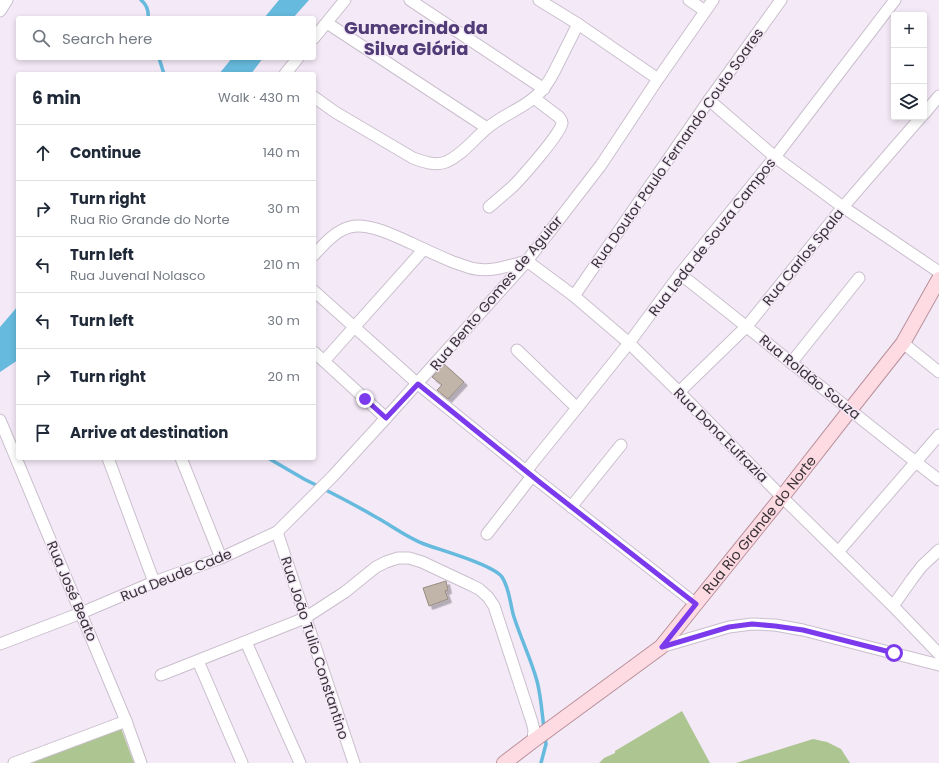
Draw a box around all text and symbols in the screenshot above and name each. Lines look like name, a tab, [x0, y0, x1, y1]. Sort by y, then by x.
map controls	[891, 12, 927, 120]
button: +	[891, 12, 927, 48]
district label: Gumercindo da Silva Glória	[344, 15, 488, 61]
search box	[16, 16, 316, 60]
street label: Rua Doutor Paulo Fernando Couto Soares	[586, 24, 768, 272]
icon: search	[30, 27, 52, 49]
text: Search here	[62, 28, 152, 49]
button: −	[891, 48, 927, 84]
button: layers	[891, 84, 927, 120]
text: 6 min	[32, 86, 81, 110]
text: Walk · 430 m	[218, 88, 300, 107]
icon: ahead	[32, 142, 54, 164]
text: Continue	[70, 142, 141, 163]
text: 140 m	[263, 143, 300, 162]
street label: Rua Leda de Souza Campos	[644, 154, 780, 320]
text: Turn right	[70, 188, 146, 209]
icon: right	[32, 198, 54, 220]
text: 30 m	[267, 199, 300, 218]
street label: Rua Carlos Spala	[758, 204, 848, 310]
text: Rua Rio Grande do Norte	[70, 210, 229, 229]
street label: Rua Bento Gomes de Aguiar	[425, 211, 567, 375]
text: Turn left	[70, 244, 134, 265]
icon: left	[32, 254, 54, 276]
text: 210 m	[263, 255, 300, 274]
text: Rua Juvenal Nolasco	[70, 266, 205, 285]
icon: left	[32, 310, 54, 332]
text: Turn left	[70, 310, 134, 331]
text: 30 m	[267, 311, 300, 330]
street label: Rua Roldão Souza	[755, 330, 865, 424]
icon: right	[32, 366, 54, 388]
text: Turn right	[70, 366, 146, 387]
text: 20 m	[267, 367, 300, 386]
street label: Rua Dona Eufrazia	[669, 383, 773, 487]
route end	[356, 390, 374, 408]
icon: arrive	[32, 422, 54, 444]
text: Arrive at destination	[70, 422, 228, 443]
street label: Rua Rio Grande do Norte	[698, 451, 821, 598]
street label: Rua José Beato	[42, 538, 102, 644]
street label: Rua Deude Cade	[117, 543, 235, 606]
street label: Rua João Tulio Constantino	[276, 554, 354, 742]
route start	[885, 644, 903, 662]

